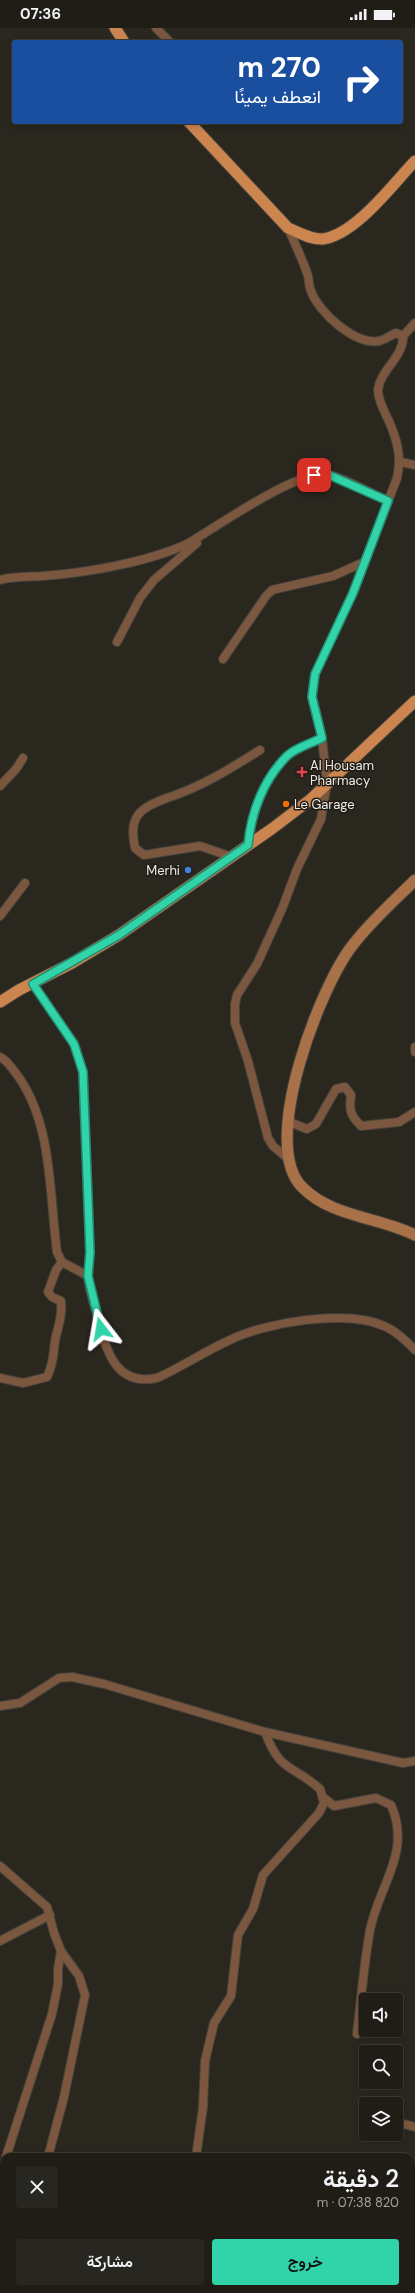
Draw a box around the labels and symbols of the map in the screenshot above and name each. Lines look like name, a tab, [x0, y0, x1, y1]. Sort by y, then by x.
pin	[297, 458, 331, 492]
place label: Al Housam Pharmacy	[310, 757, 374, 789]
marker: Al Housam Pharmacy	[297, 767, 307, 777]
place label: Le Garage	[294, 796, 355, 813]
marker: Le Garage	[281, 799, 291, 809]
place label: Merhi	[146, 862, 180, 879]
marker: Merhi	[183, 865, 193, 875]
position arrow	[80, 1308, 122, 1350]

